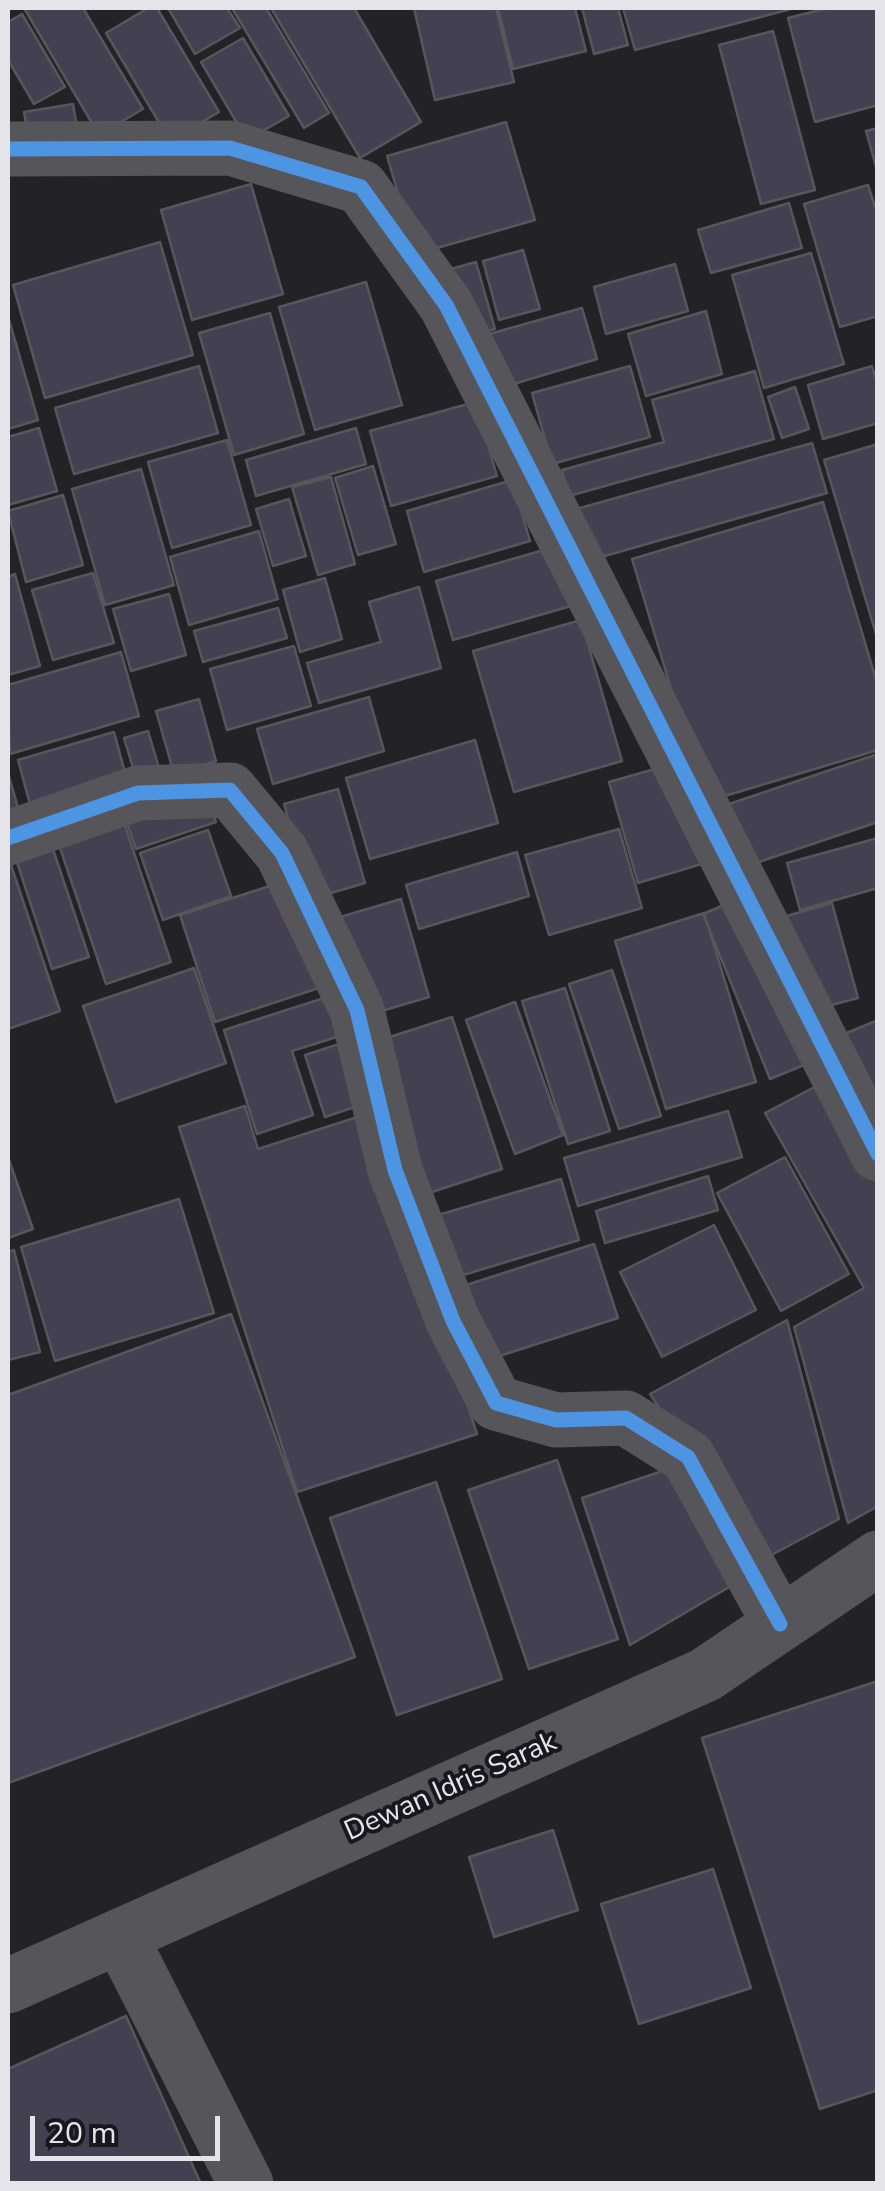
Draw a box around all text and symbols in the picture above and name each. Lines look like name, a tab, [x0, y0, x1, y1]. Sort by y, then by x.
street label: Dewan Idris Sarak	[340, 1726, 562, 1850]
scale bar	[35, 2096, 225, 2158]
text: 20 m	[47, 2113, 116, 2154]

